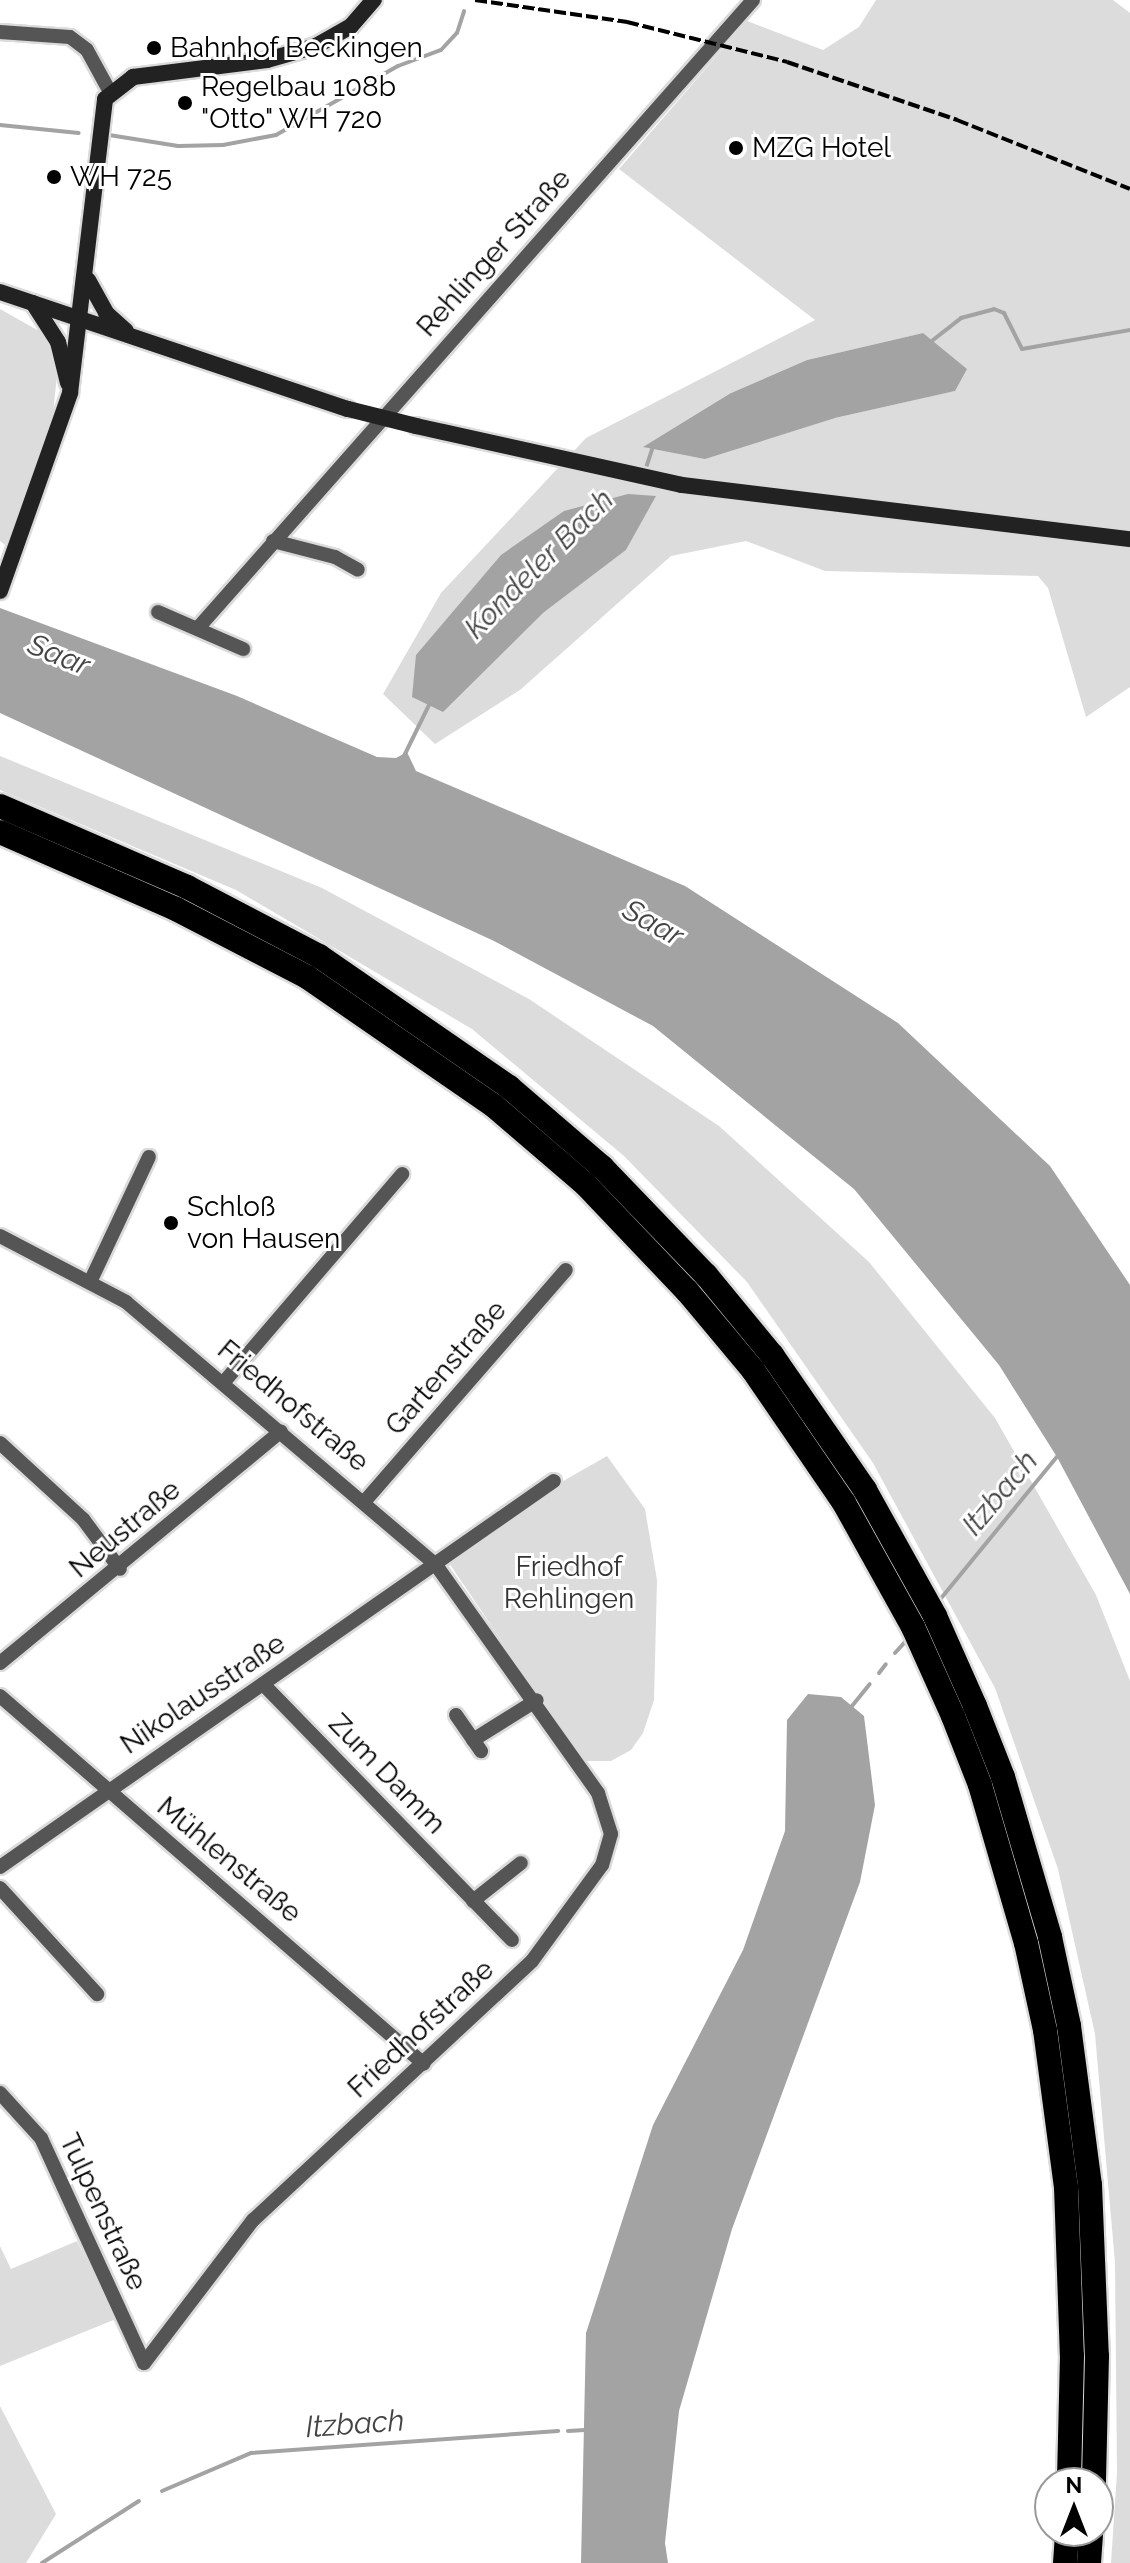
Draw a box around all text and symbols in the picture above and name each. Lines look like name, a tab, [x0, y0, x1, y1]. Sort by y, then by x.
place label: Bahnhof Beckingen	[170, 31, 423, 65]
marker: Bahnhof Beckingen	[145, 39, 163, 57]
place label: Regelbau 108b "Otto" WH 720	[201, 70, 396, 136]
marker: Regelbau 108b "Otto" WH 720	[176, 94, 194, 112]
place label: MZG Hotel	[752, 131, 891, 165]
marker: MZG Hotel	[727, 139, 745, 157]
place label: WH 725	[70, 160, 172, 194]
street label: Rehlinger Straße	[410, 162, 578, 344]
marker: WH 725	[45, 168, 63, 186]
water label: Kondeler Bach	[457, 482, 621, 646]
water label: Saar	[23, 626, 95, 684]
water label: Saar	[616, 892, 690, 954]
place label: Schloß von Hausen	[187, 1190, 340, 1256]
marker: Schloß von Hausen	[162, 1214, 180, 1232]
street label: Gartenstraße	[379, 1294, 513, 1442]
street label: Friedhofstraße	[211, 1333, 375, 1479]
water label: Itzbach	[954, 1444, 1046, 1542]
street label: Neustraße	[63, 1473, 187, 1585]
park label: Friedhof Rehlingen	[504, 1550, 634, 1616]
street label: Nikolausstraße	[114, 1627, 292, 1761]
street label: Zum Damm	[322, 1707, 452, 1841]
street label: Mühlenstraße	[150, 1790, 308, 1930]
street label: Friedhofstraße	[341, 1953, 501, 2105]
street label: Tulpenstraße	[52, 2128, 154, 2296]
water label: Itzbach	[304, 2403, 406, 2445]
north arrow	[1034, 2467, 1114, 2547]
text: N	[1066, 2472, 1082, 2498]

